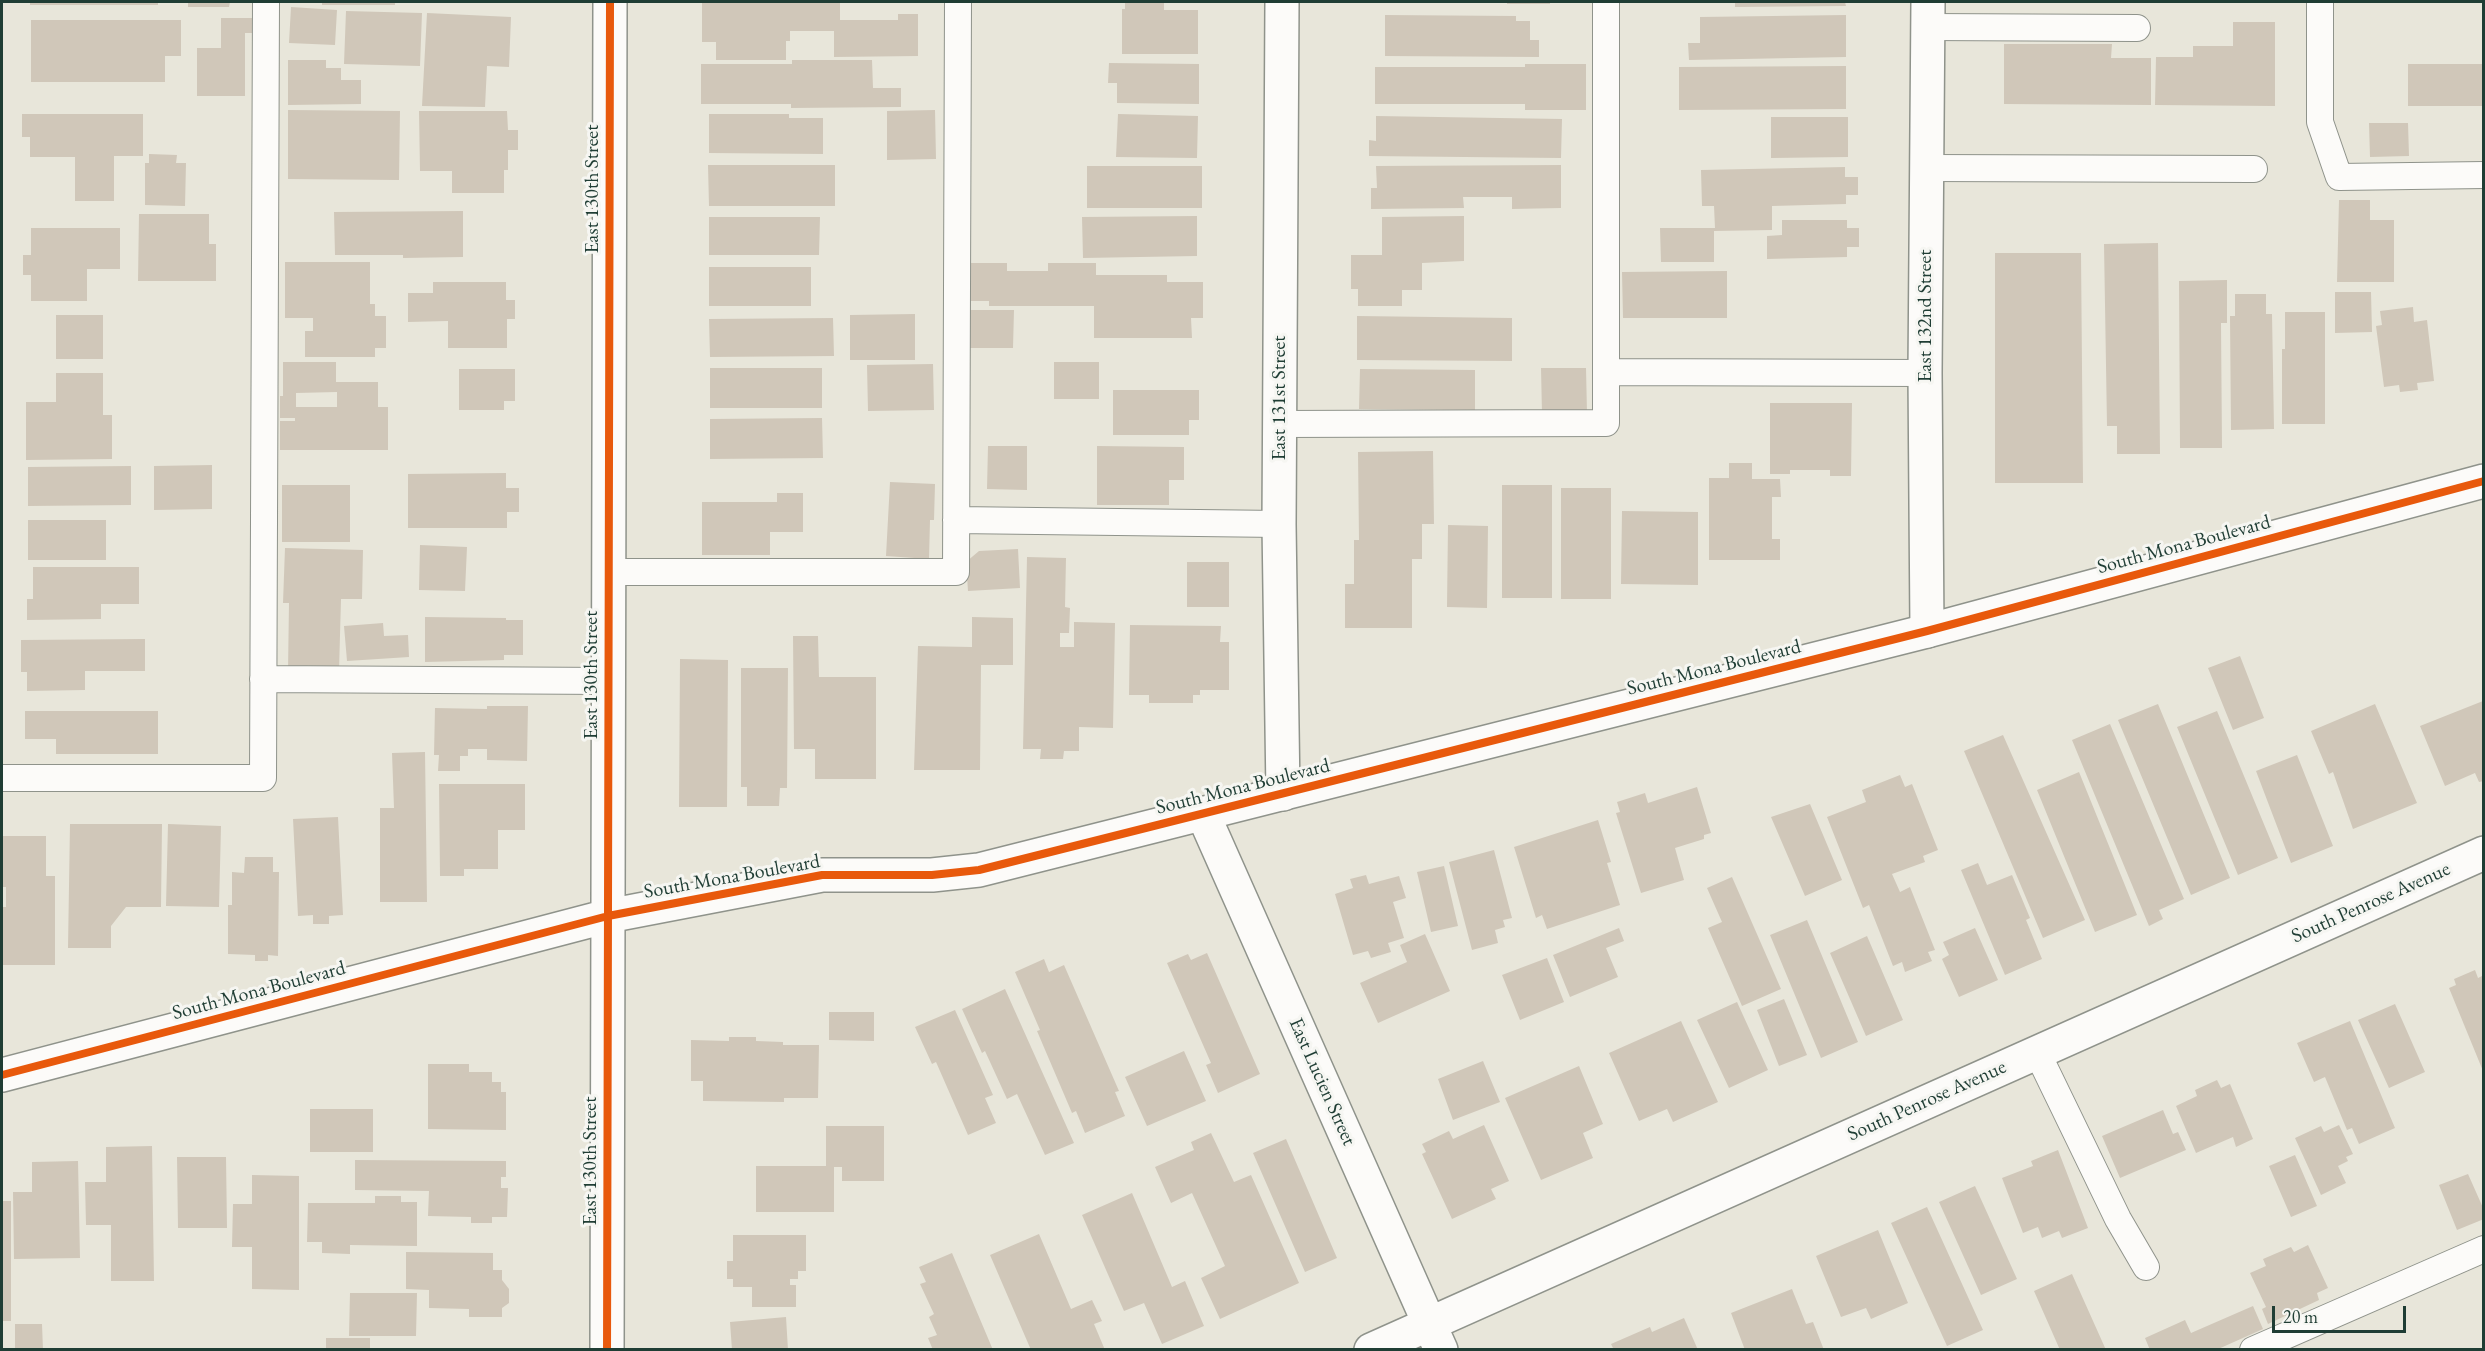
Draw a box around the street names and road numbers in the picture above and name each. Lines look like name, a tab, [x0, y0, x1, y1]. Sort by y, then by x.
street label: East 130th Street	[581, 125, 605, 253]
street label: East 132nd Street	[1914, 250, 1938, 382]
street label: East 131st Street	[1268, 336, 1292, 460]
street label: South Mona Boulevard	[2095, 510, 2273, 580]
street label: East 130th Street	[580, 611, 604, 739]
street label: South Mona Boulevard	[1625, 635, 1803, 701]
street label: South Mona Boulevard	[1154, 754, 1332, 820]
street label: South Mona Boulevard	[642, 850, 822, 904]
street label: South Penrose Avenue	[2288, 857, 2454, 949]
street label: South Mona Boulevard	[170, 956, 348, 1026]
street label: East Lucien Street	[1283, 1015, 1361, 1149]
street label: South Penrose Avenue	[1844, 1055, 2010, 1147]
street label: East 130th Street	[579, 1097, 603, 1225]

